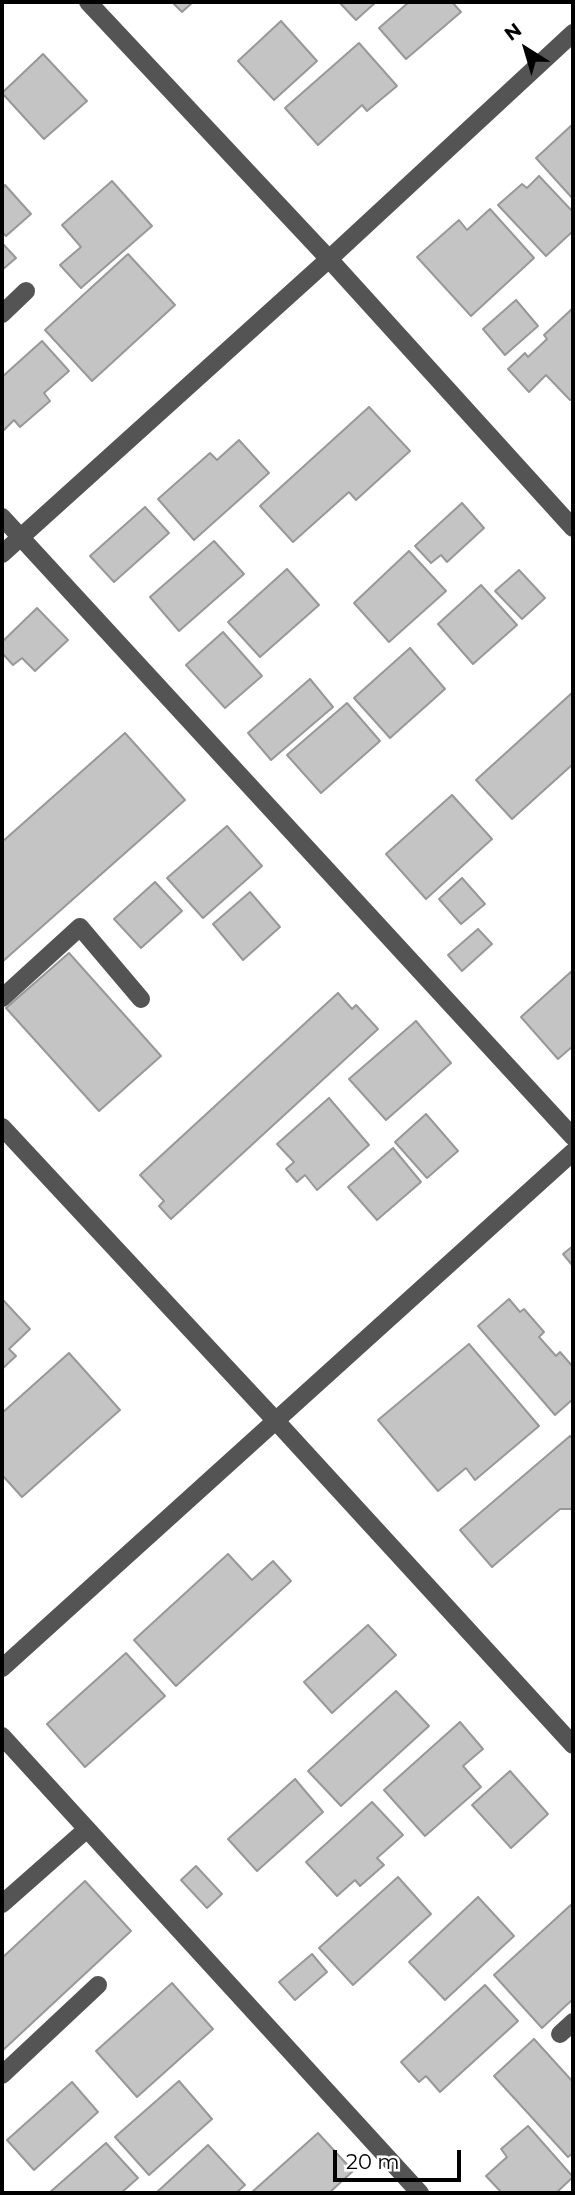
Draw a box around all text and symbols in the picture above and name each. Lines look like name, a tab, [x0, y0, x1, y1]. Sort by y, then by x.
north arrow	[491, 14, 561, 84]
text: N	[500, 18, 526, 46]
scale bar	[337, 2136, 465, 2180]
text: 20 m	[346, 2149, 400, 2174]

